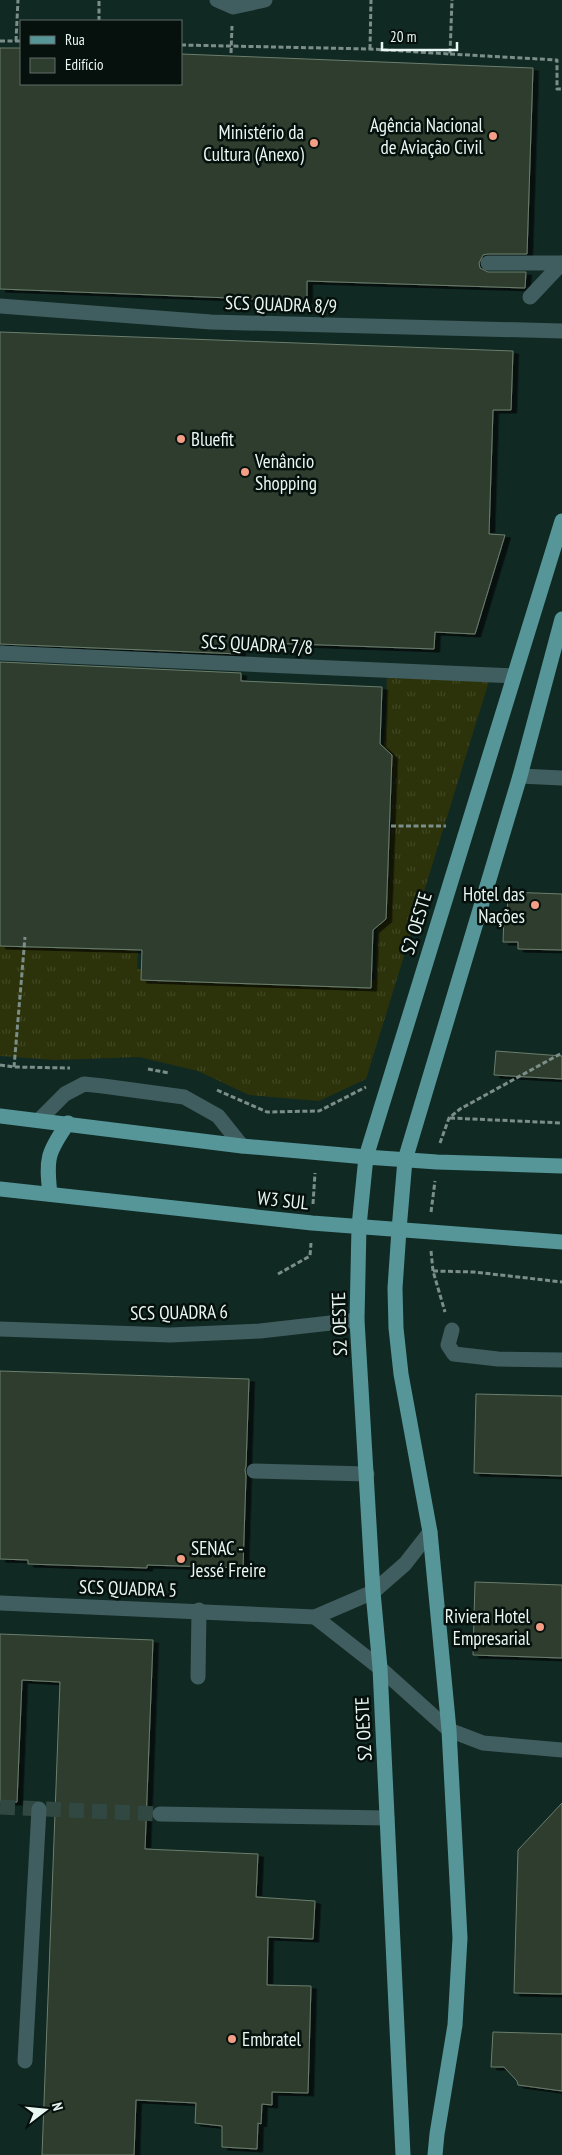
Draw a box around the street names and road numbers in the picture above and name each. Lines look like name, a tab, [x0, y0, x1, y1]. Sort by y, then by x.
street label: SCS QUADRA 8/9	[225, 290, 337, 318]
street label: SCS QUADRA 7/8	[200, 629, 314, 659]
street label: S2 OESTE	[395, 889, 437, 957]
street label: W3 SUL	[256, 1185, 310, 1215]
street label: S2 OESTE	[326, 1292, 352, 1356]
street label: SCS QUADRA 6	[130, 1299, 228, 1325]
street label: SCS QUADRA 5	[79, 1574, 177, 1602]
street label: S2 OESTE	[349, 1696, 377, 1762]

